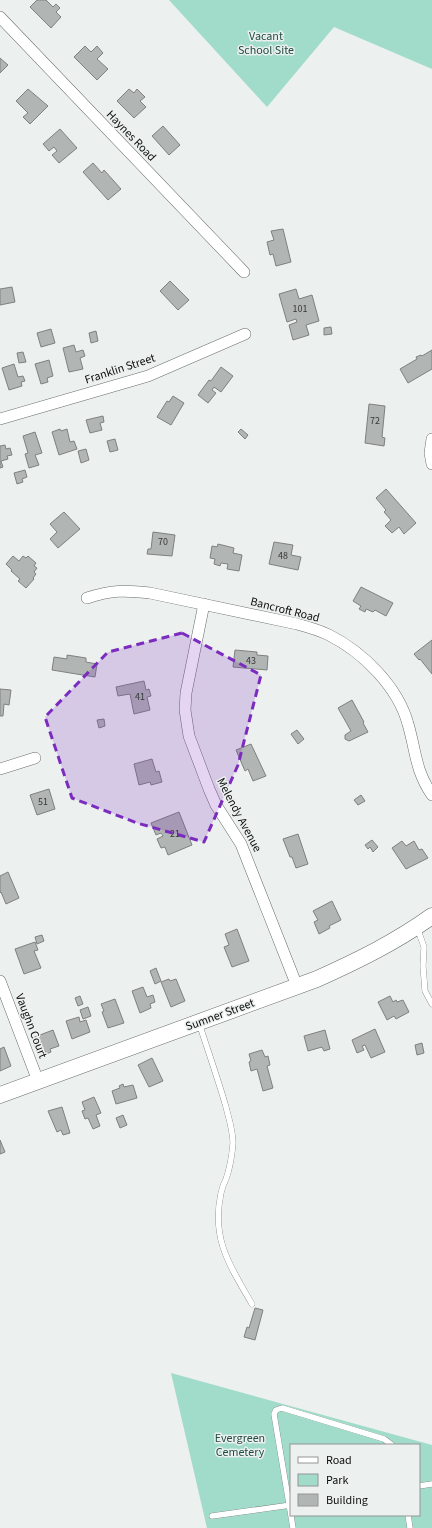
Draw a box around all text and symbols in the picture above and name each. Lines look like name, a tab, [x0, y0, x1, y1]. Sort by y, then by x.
park label: Vacant School Site	[238, 28, 294, 59]
street label: Haynes Road	[102, 107, 160, 165]
house number: 101	[293, 302, 307, 316]
street label: Franklin Street	[83, 350, 157, 388]
house number: 72	[370, 414, 380, 428]
house number: 70	[158, 535, 168, 549]
house number: 48	[278, 549, 288, 563]
street label: Bancroft Road	[249, 593, 321, 627]
house number: 43	[246, 654, 256, 668]
house number: 41	[135, 690, 145, 704]
street label: Melendy Avenue	[212, 775, 266, 855]
house number: 51	[38, 795, 48, 809]
house number: 21	[170, 827, 180, 841]
street label: Vaughn Court	[11, 991, 51, 1061]
street label: Sumner Street	[183, 995, 257, 1035]
park label: Evergreen Cemetery	[215, 1430, 265, 1461]
legend	[290, 1444, 420, 1516]
text: Road	[326, 1452, 352, 1469]
text: Park	[326, 1472, 348, 1489]
text: Building	[326, 1492, 368, 1509]

